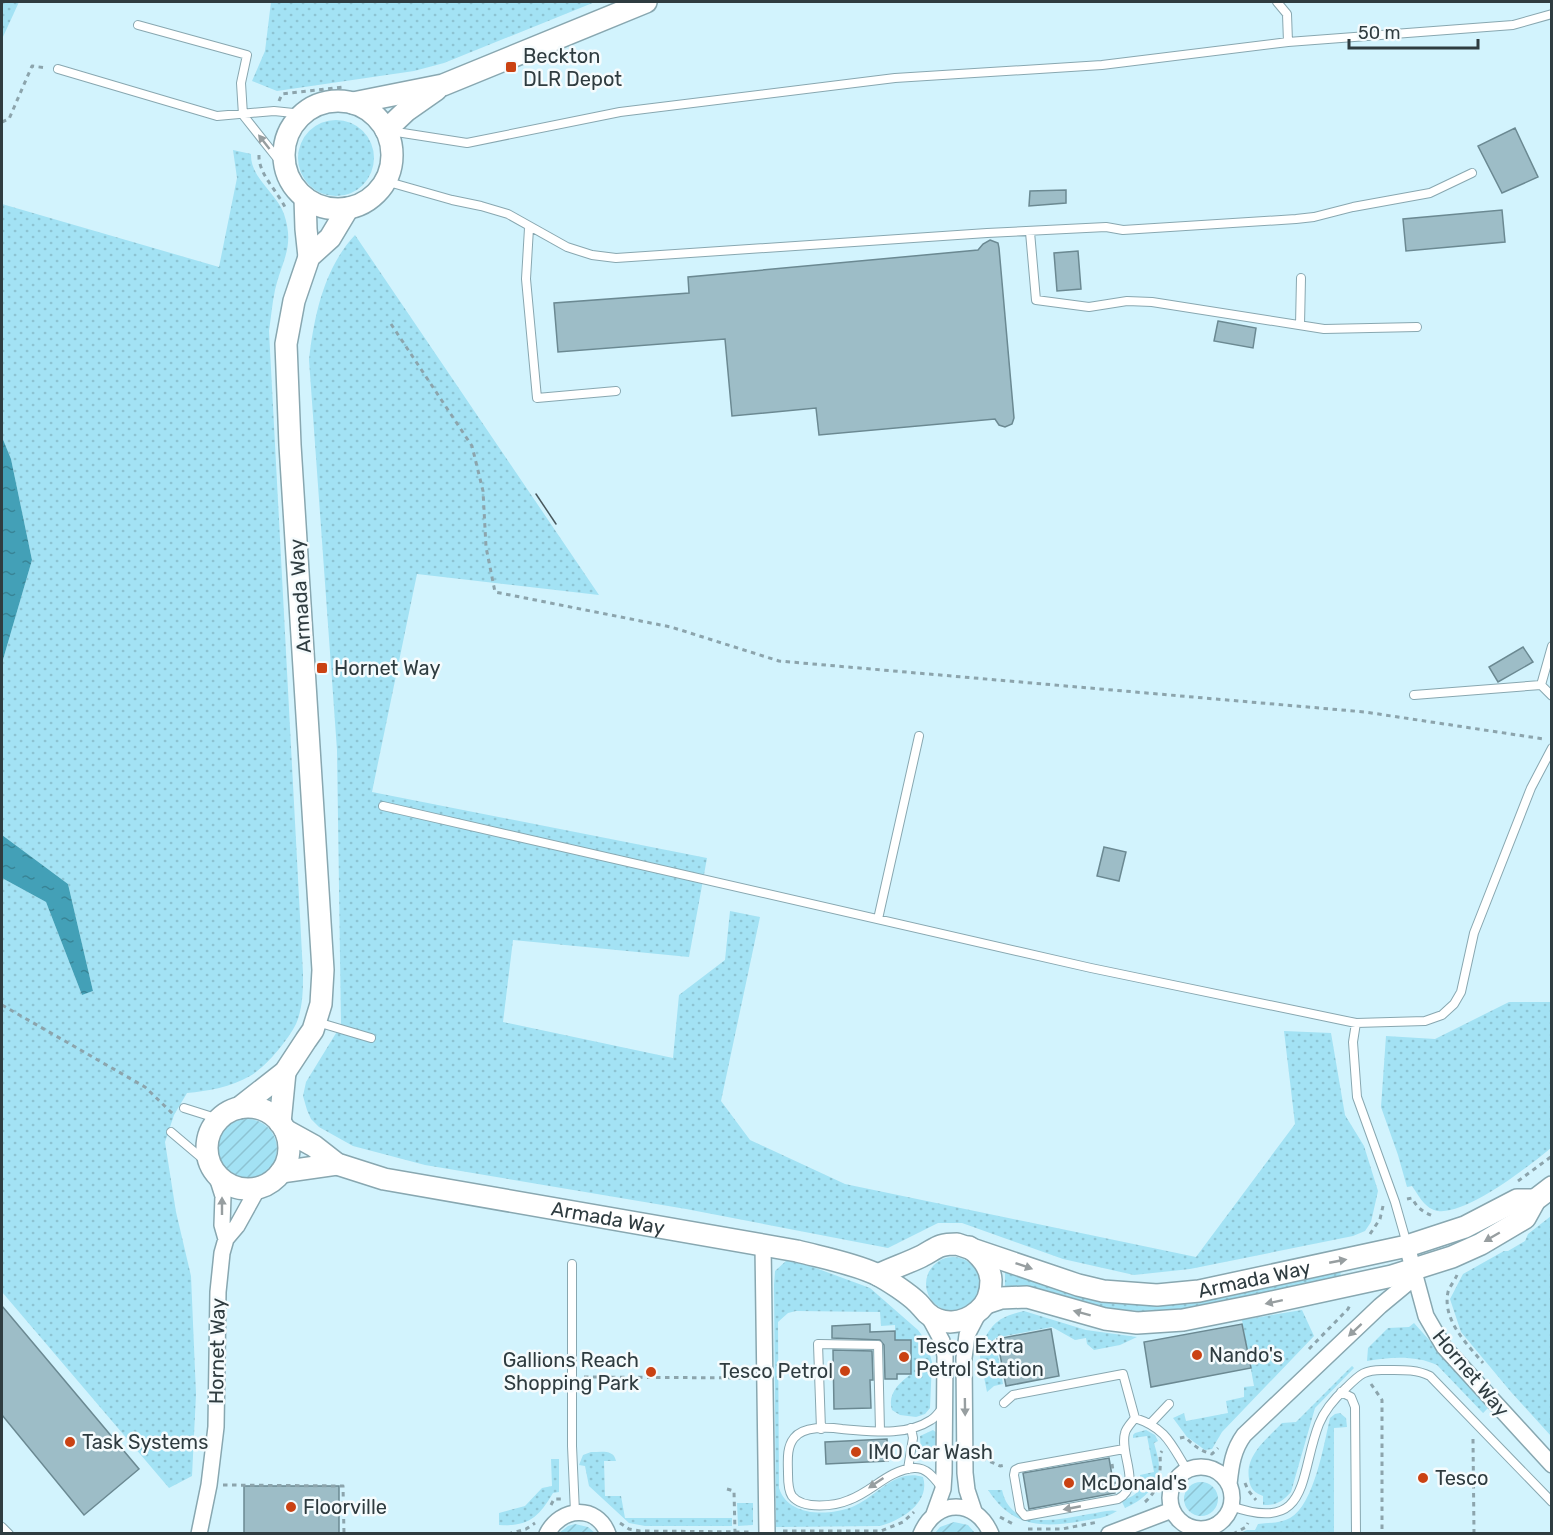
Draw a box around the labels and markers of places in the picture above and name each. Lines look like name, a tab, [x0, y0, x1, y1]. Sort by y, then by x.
place label: Beckton DLR Depot	[523, 44, 622, 91]
marker: Beckton DLR Depot	[504, 60, 518, 74]
place label: Hornet Way	[334, 656, 440, 680]
marker: Hornet Way	[315, 661, 329, 675]
place label: Tesco Extra Petrol Station	[916, 1334, 1044, 1381]
place label: Nando's	[1209, 1343, 1283, 1367]
place label: Gallions Reach Shopping Park	[503, 1348, 640, 1395]
marker: Nando's	[1190, 1348, 1204, 1362]
marker: Tesco Extra Petrol Station	[897, 1350, 911, 1364]
place label: Tesco Petrol	[719, 1359, 833, 1383]
marker: Tesco Petrol	[838, 1364, 852, 1378]
marker: Gallions Reach Shopping Park	[644, 1365, 658, 1379]
place label: Task Systems	[82, 1430, 208, 1454]
marker: Task Systems	[63, 1435, 77, 1449]
place label: IMO Car Wash	[868, 1440, 993, 1464]
marker: IMO Car Wash	[849, 1445, 863, 1459]
place label: Tesco	[1435, 1466, 1489, 1490]
place label: McDonald's	[1081, 1471, 1187, 1495]
marker: Tesco	[1416, 1471, 1430, 1485]
marker: McDonald's	[1062, 1476, 1076, 1490]
place label: Floorville	[303, 1495, 387, 1519]
marker: Floorville	[284, 1500, 298, 1514]

